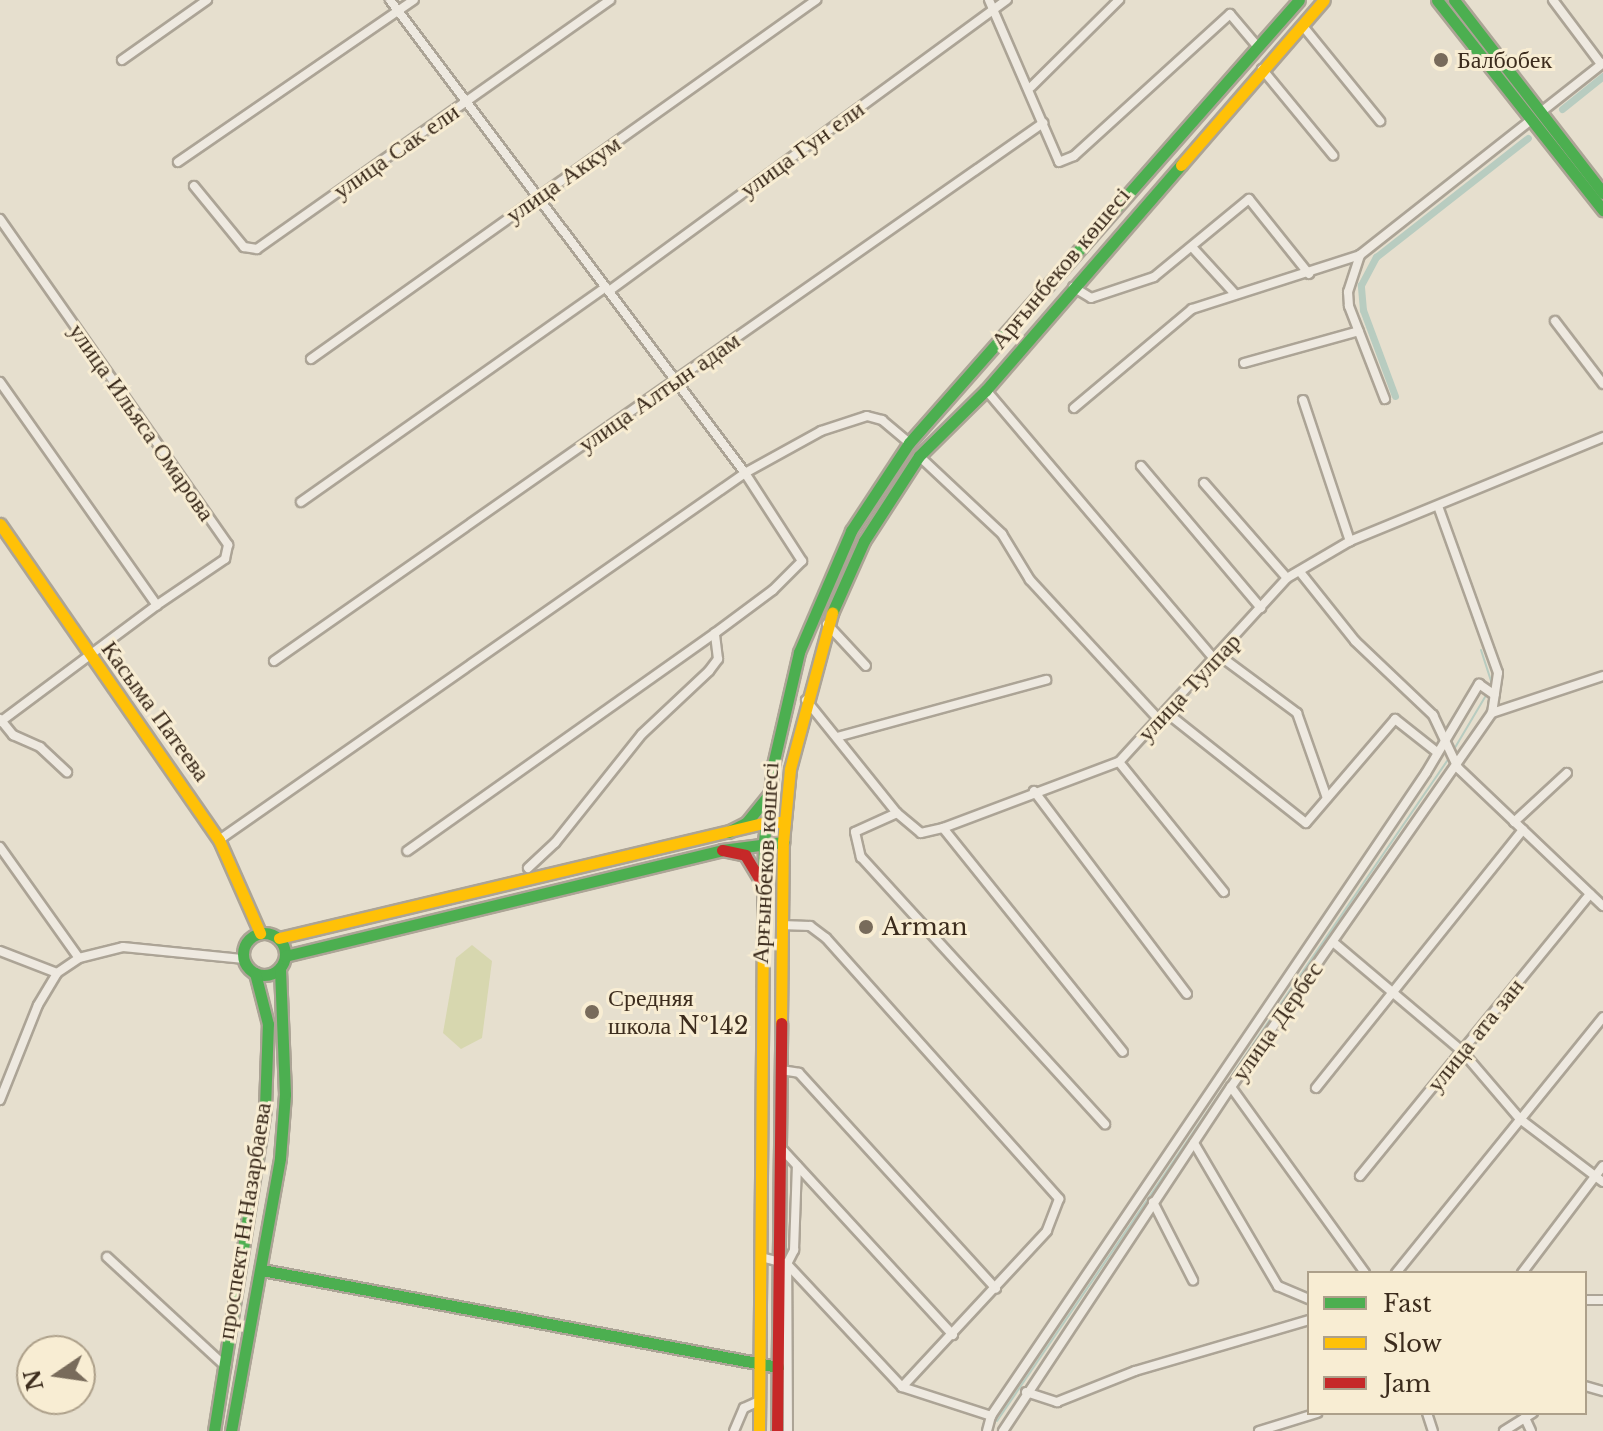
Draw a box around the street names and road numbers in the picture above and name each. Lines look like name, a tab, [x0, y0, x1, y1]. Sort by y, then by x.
street label: улица Гун ели	[734, 94, 870, 204]
street label: улица Сак ели	[328, 97, 464, 205]
street label: улица Аккум	[500, 129, 626, 229]
street label: Арғынбеков көшесі	[984, 181, 1136, 355]
street label: улица Ильяса Омарова	[63, 318, 221, 526]
street label: улица Алтын адам	[573, 326, 745, 458]
street label: улица Тулпар	[1131, 627, 1247, 747]
street label: Касыма Патеева	[95, 635, 217, 787]
street label: Арғынбеков көшесі	[745, 761, 785, 965]
street label: улица Дербес	[1225, 956, 1329, 1086]
street label: улица ата зан	[1421, 973, 1529, 1097]
street label: проспект Н.Назарбаева	[211, 1101, 277, 1341]

